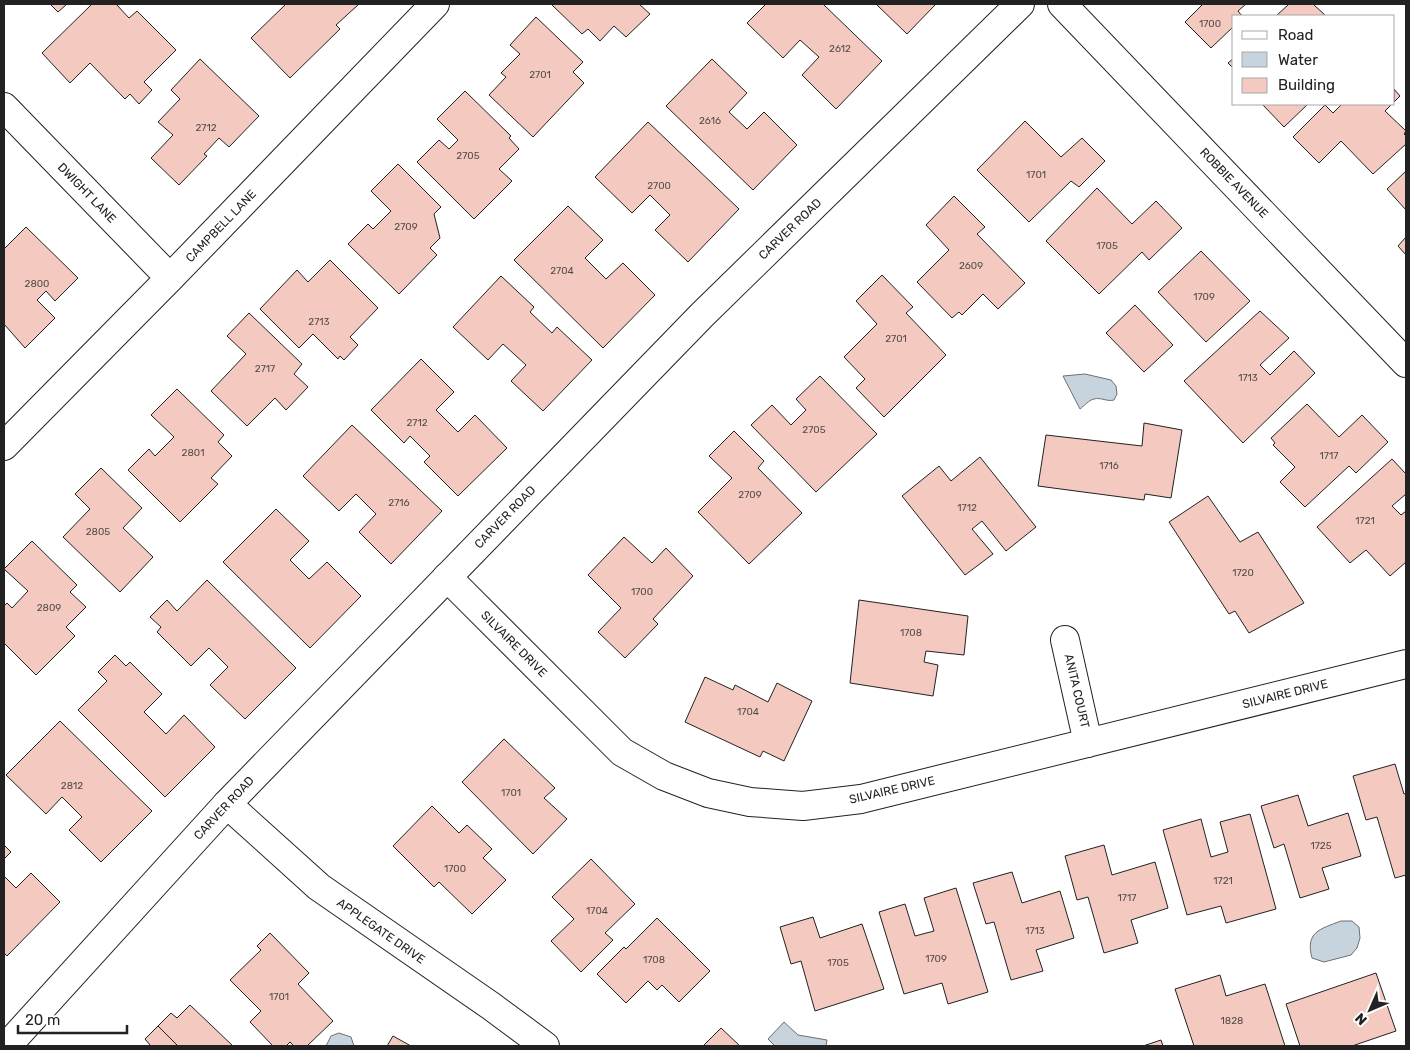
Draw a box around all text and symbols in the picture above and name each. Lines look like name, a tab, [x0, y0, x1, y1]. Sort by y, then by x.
legend	[1232, 15, 1395, 105]
house number: 1700	[1199, 18, 1221, 30]
text: Road	[1278, 26, 1314, 44]
house number: 2612	[829, 43, 851, 55]
text: Water	[1278, 51, 1318, 69]
house number: 2701	[529, 69, 551, 81]
text: Building	[1278, 76, 1335, 94]
house number: 2616	[699, 115, 721, 127]
house number: 2712	[195, 122, 217, 134]
street label: ROBBIE AVENUE	[1197, 145, 1271, 221]
house number: 2705	[456, 150, 480, 162]
street label: DWIGHT LANE	[55, 160, 119, 226]
house number: 1701	[1026, 169, 1046, 181]
house number: 2700	[647, 180, 671, 192]
street label: CAMPBELL LANE	[183, 187, 259, 265]
street label: CARVER ROAD	[756, 196, 824, 262]
house number: 2709	[394, 221, 418, 233]
house number: 1705	[1096, 240, 1118, 252]
house number: 2609	[959, 260, 983, 272]
house number: 2704	[550, 265, 574, 277]
house number: 2800	[25, 278, 49, 290]
house number: 1709	[1193, 291, 1215, 303]
house number: 2713	[308, 316, 330, 328]
house number: 2701	[885, 333, 907, 345]
house number: 2717	[255, 363, 275, 375]
house number: 1713	[1238, 372, 1258, 384]
house number: 2712	[406, 417, 428, 429]
house number: 2705	[802, 424, 826, 436]
house number: 2801	[182, 447, 204, 459]
house number: 1717	[1320, 450, 1338, 462]
house number: 1716	[1099, 460, 1119, 472]
street label: CARVER ROAD	[472, 483, 538, 551]
house number: 2709	[738, 489, 762, 501]
house number: 2716	[388, 497, 410, 509]
house number: 1712	[957, 502, 977, 514]
house number: 1721	[1355, 515, 1375, 527]
house number: 2805	[86, 526, 110, 538]
house number: 1720	[1232, 567, 1254, 579]
house number: 1700	[631, 586, 653, 598]
house number: 2809	[37, 602, 61, 614]
street label: SILVAIRE DRIVE	[478, 608, 550, 680]
house number: 1708	[900, 627, 922, 639]
street label: ANITA COURT	[1062, 653, 1092, 729]
street label: SILVAIRE DRIVE	[1241, 677, 1329, 711]
house number: 1704	[737, 706, 759, 718]
street label: CARVER ROAD	[191, 773, 257, 843]
street label: SILVAIRE DRIVE	[848, 773, 936, 807]
house number: 2812	[61, 780, 83, 792]
house number: 1701	[501, 787, 521, 799]
house number: 1725	[1310, 840, 1332, 852]
house number: 1700	[444, 863, 466, 875]
house number: 1721	[1213, 875, 1233, 887]
house number: 1717	[1118, 892, 1136, 904]
street label: APPLEGATE DRIVE	[334, 895, 428, 967]
house number: 1704	[586, 905, 608, 917]
house number: 1713	[1025, 925, 1045, 937]
house number: 1709	[925, 953, 947, 965]
house number: 1708	[643, 954, 665, 966]
house number: 1705	[827, 957, 849, 969]
north arrow	[1345, 985, 1395, 1035]
house number: 1701	[269, 991, 289, 1003]
scale bar	[18, 1002, 126, 1034]
text: N	[1352, 1009, 1371, 1028]
text: 20 m	[25, 1011, 60, 1029]
house number: 1828	[1221, 1015, 1243, 1027]

